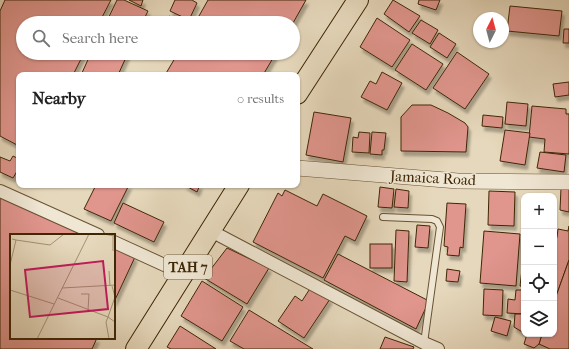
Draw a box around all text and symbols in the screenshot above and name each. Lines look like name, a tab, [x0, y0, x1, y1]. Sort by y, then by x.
north arrow	[473, 12, 509, 48]
search box	[16, 16, 300, 60]
icon: search	[30, 27, 52, 49]
text: Search here	[62, 29, 138, 47]
text: Nearby	[32, 88, 86, 108]
text: 0 results	[237, 91, 284, 106]
street label: Jamaica Road	[389, 167, 477, 189]
map controls	[521, 193, 557, 337]
button: +	[521, 193, 557, 229]
button: −	[521, 229, 557, 265]
inset map	[10, 234, 115, 339]
road number: TAH 7	[164, 255, 212, 279]
button: locate	[521, 265, 557, 301]
button: layers	[521, 301, 557, 337]

